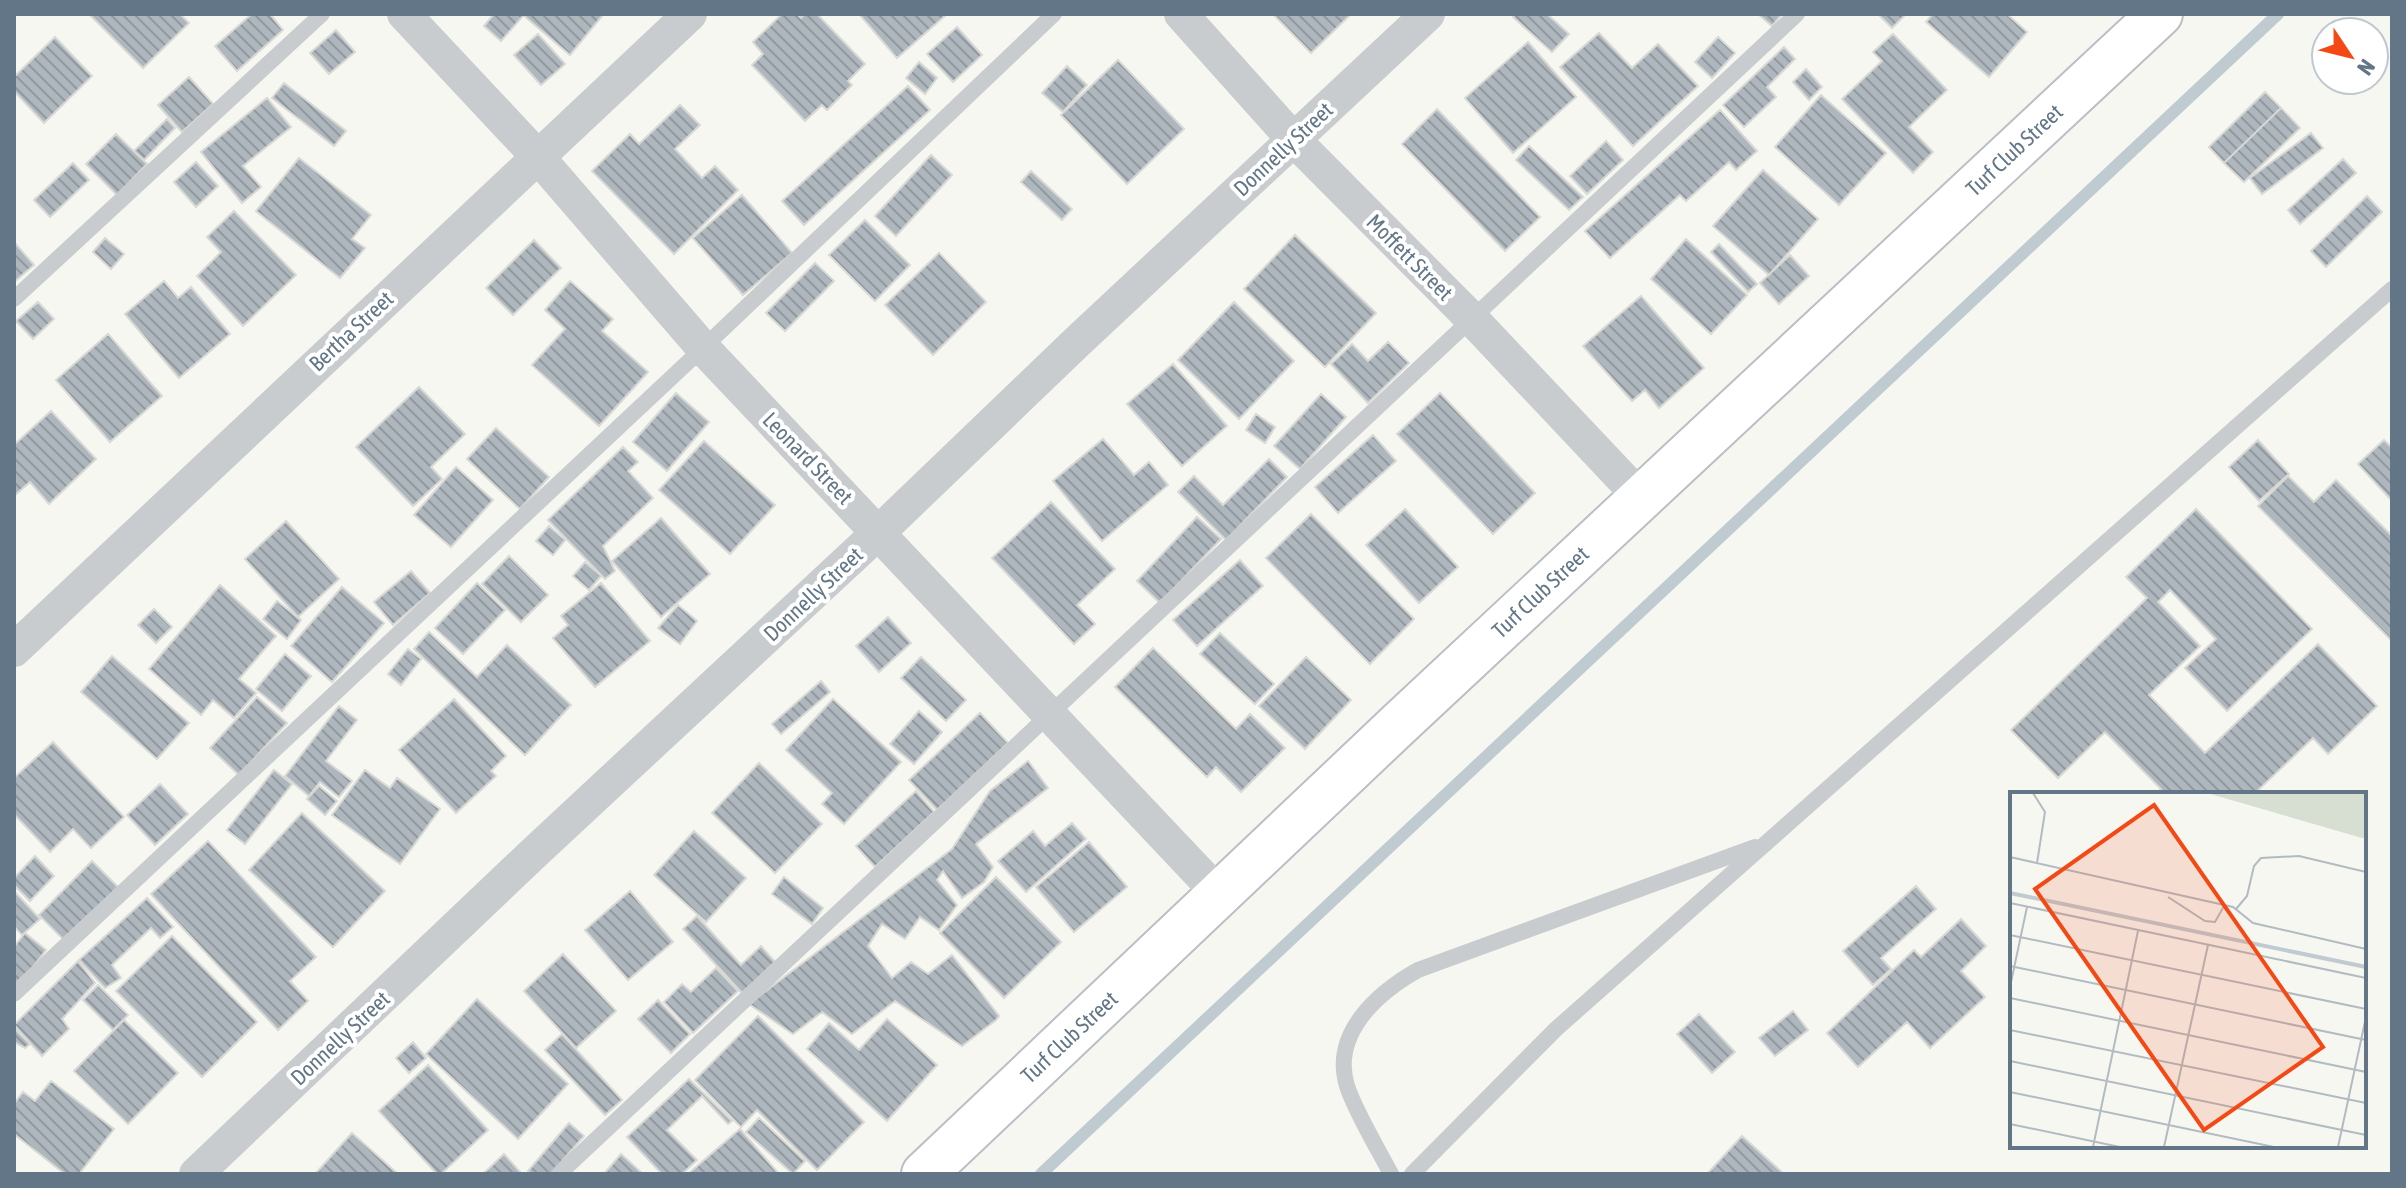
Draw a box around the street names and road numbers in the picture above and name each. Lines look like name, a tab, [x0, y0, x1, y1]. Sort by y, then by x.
street label: Donnelly Street	[1228, 97, 1338, 201]
street label: Turf Club Street	[1960, 99, 2068, 201]
street label: Moffett Street	[1362, 209, 1458, 305]
street label: Bertha Street	[304, 286, 398, 376]
street label: Leonard Street	[758, 407, 858, 509]
street label: Turf Club Street	[1486, 541, 1594, 643]
street label: Donnelly Street	[758, 542, 868, 646]
street label: Donnelly Street	[285, 986, 395, 1090]
street label: Turf Club Street	[1015, 986, 1123, 1088]

